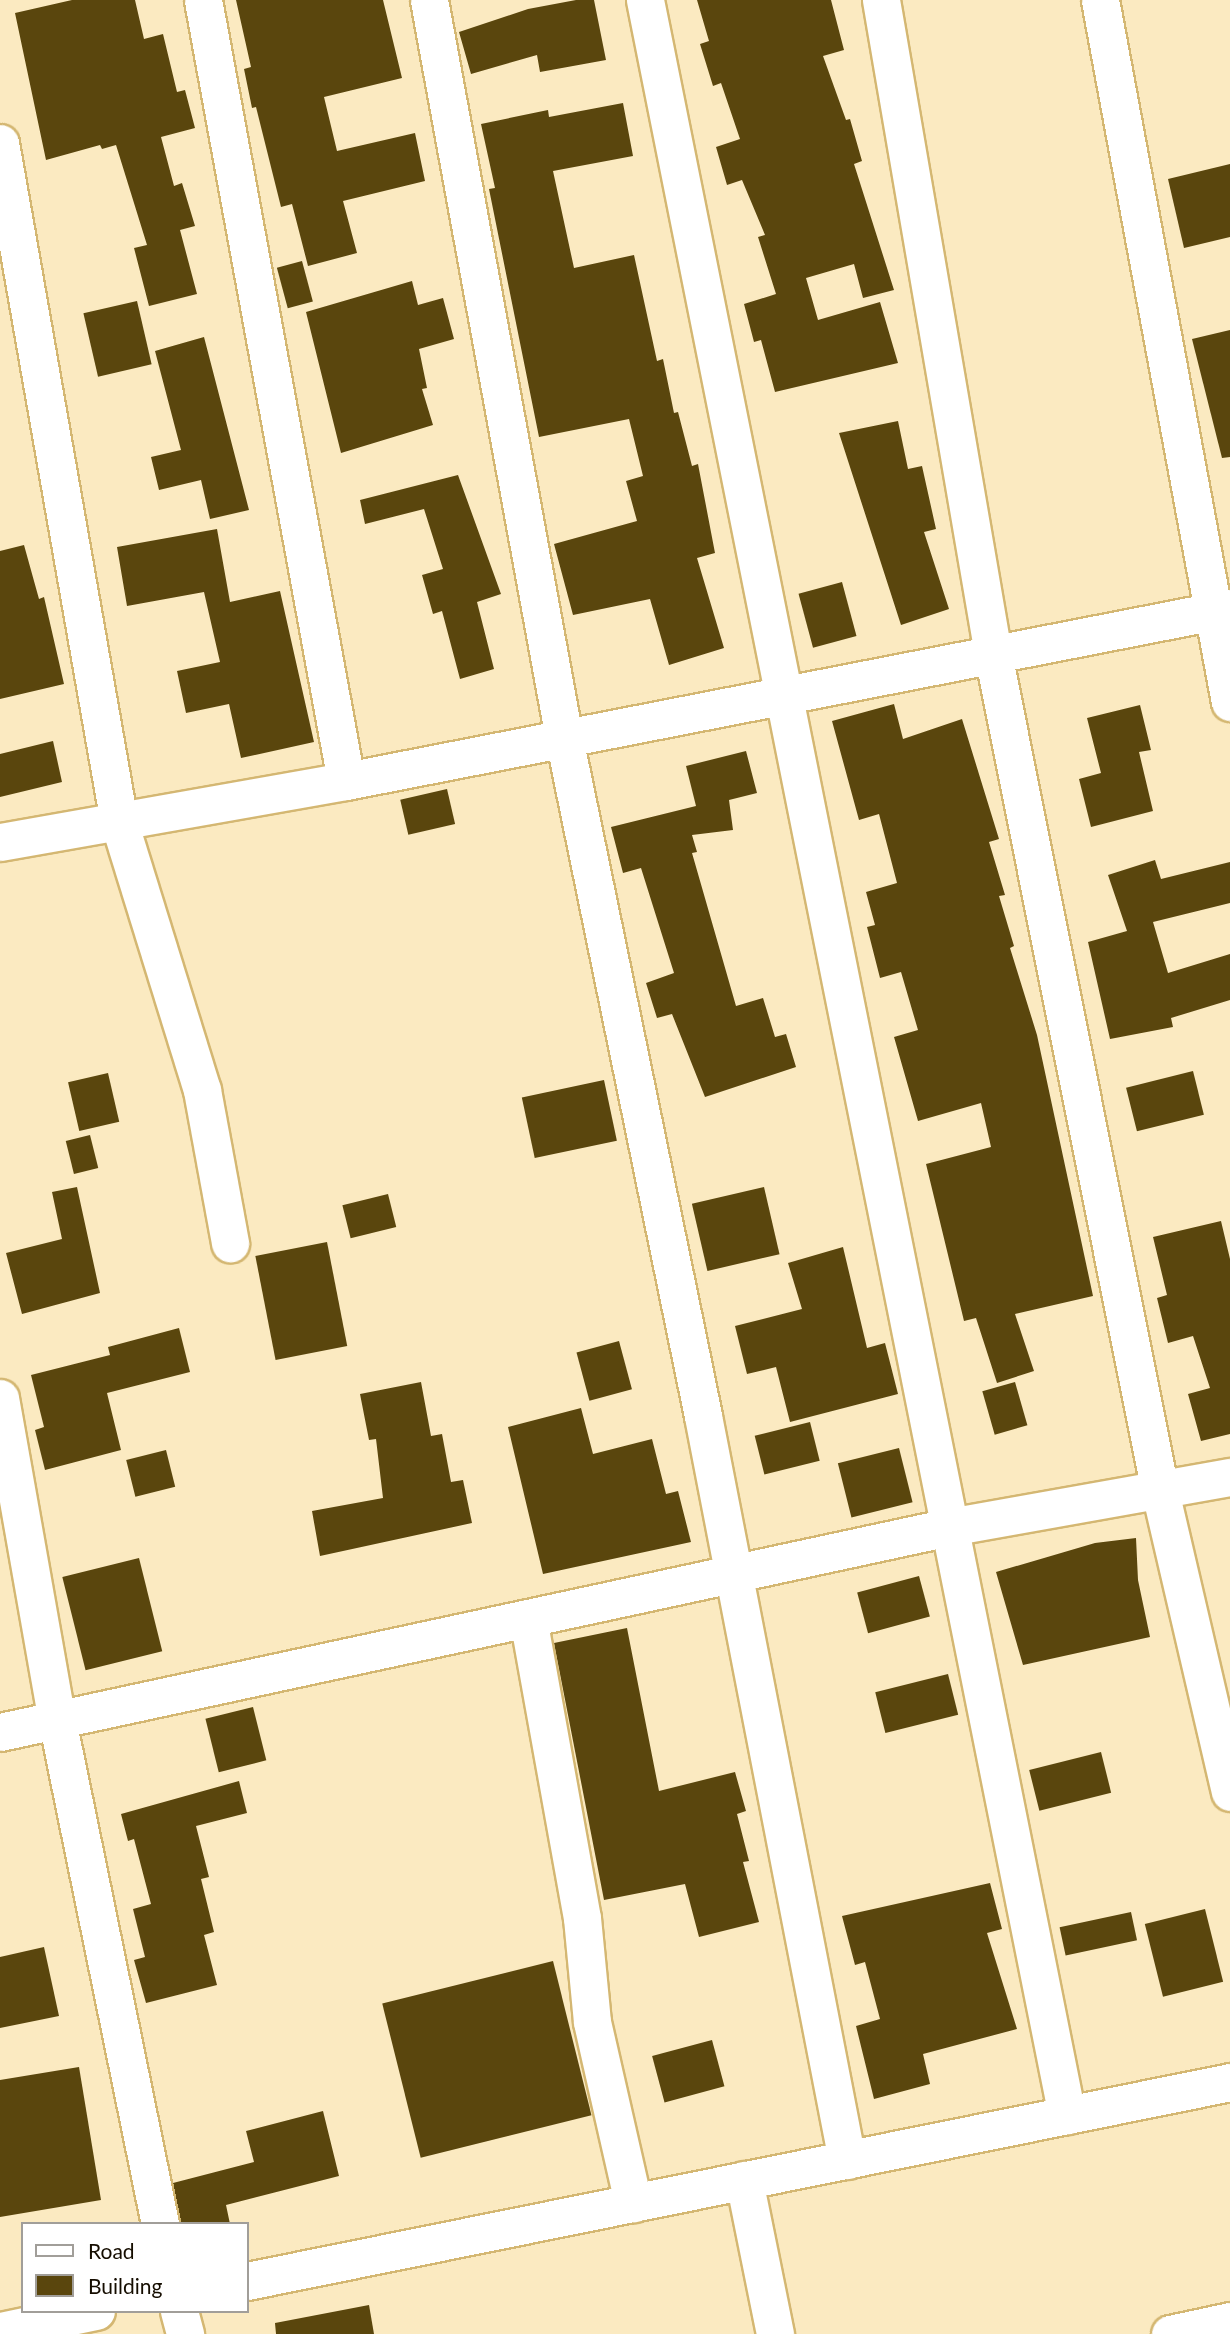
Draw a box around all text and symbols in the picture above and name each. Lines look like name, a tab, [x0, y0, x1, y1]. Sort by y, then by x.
legend	[21, 2222, 248, 2313]
text: Road	[88, 2238, 135, 2263]
text: Building	[88, 2273, 163, 2298]

